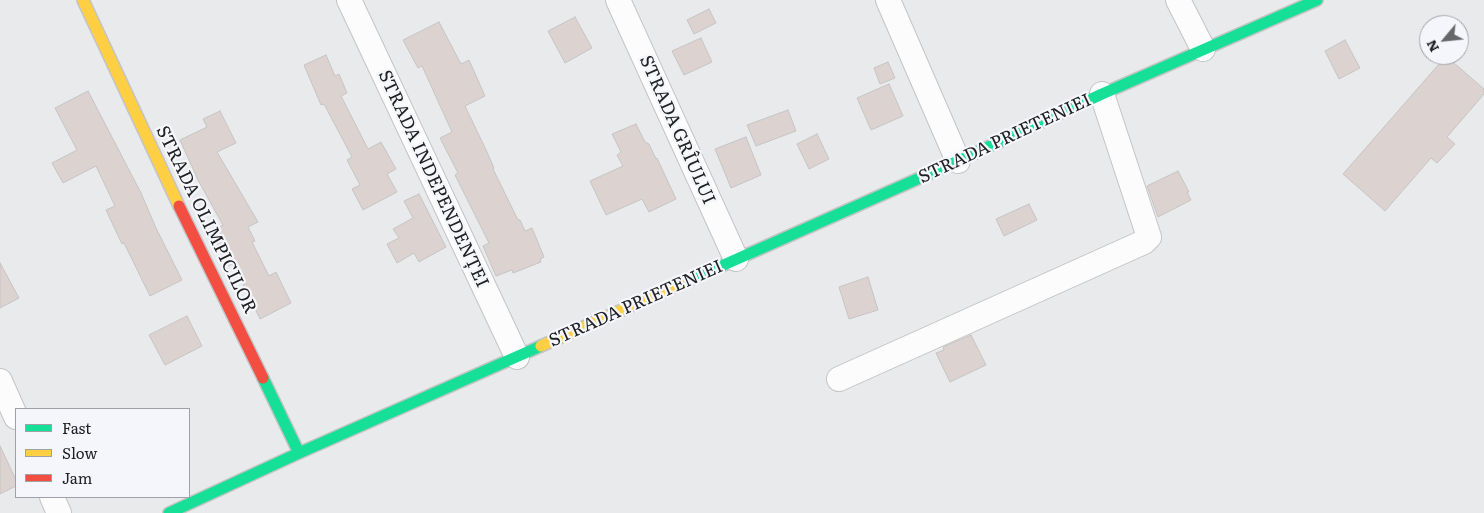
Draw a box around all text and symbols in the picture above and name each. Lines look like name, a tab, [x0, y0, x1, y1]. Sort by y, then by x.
north arrow	[1419, 15, 1469, 65]
text: N	[1420, 37, 1443, 56]
street label: STRADA GRÎULUI	[634, 52, 720, 208]
street label: STRADA INDEPENDENȚEI	[373, 67, 493, 291]
street label: STRADA PRIETENIEI	[915, 90, 1095, 188]
street label: STRADA OLIMPICILOR	[151, 123, 261, 317]
street label: STRADA PRIETENIEI	[546, 256, 726, 352]
legend	[15, 408, 190, 498]
text: Fast	[62, 416, 91, 439]
text: Slow	[62, 441, 97, 464]
text: Jam	[62, 466, 92, 489]

